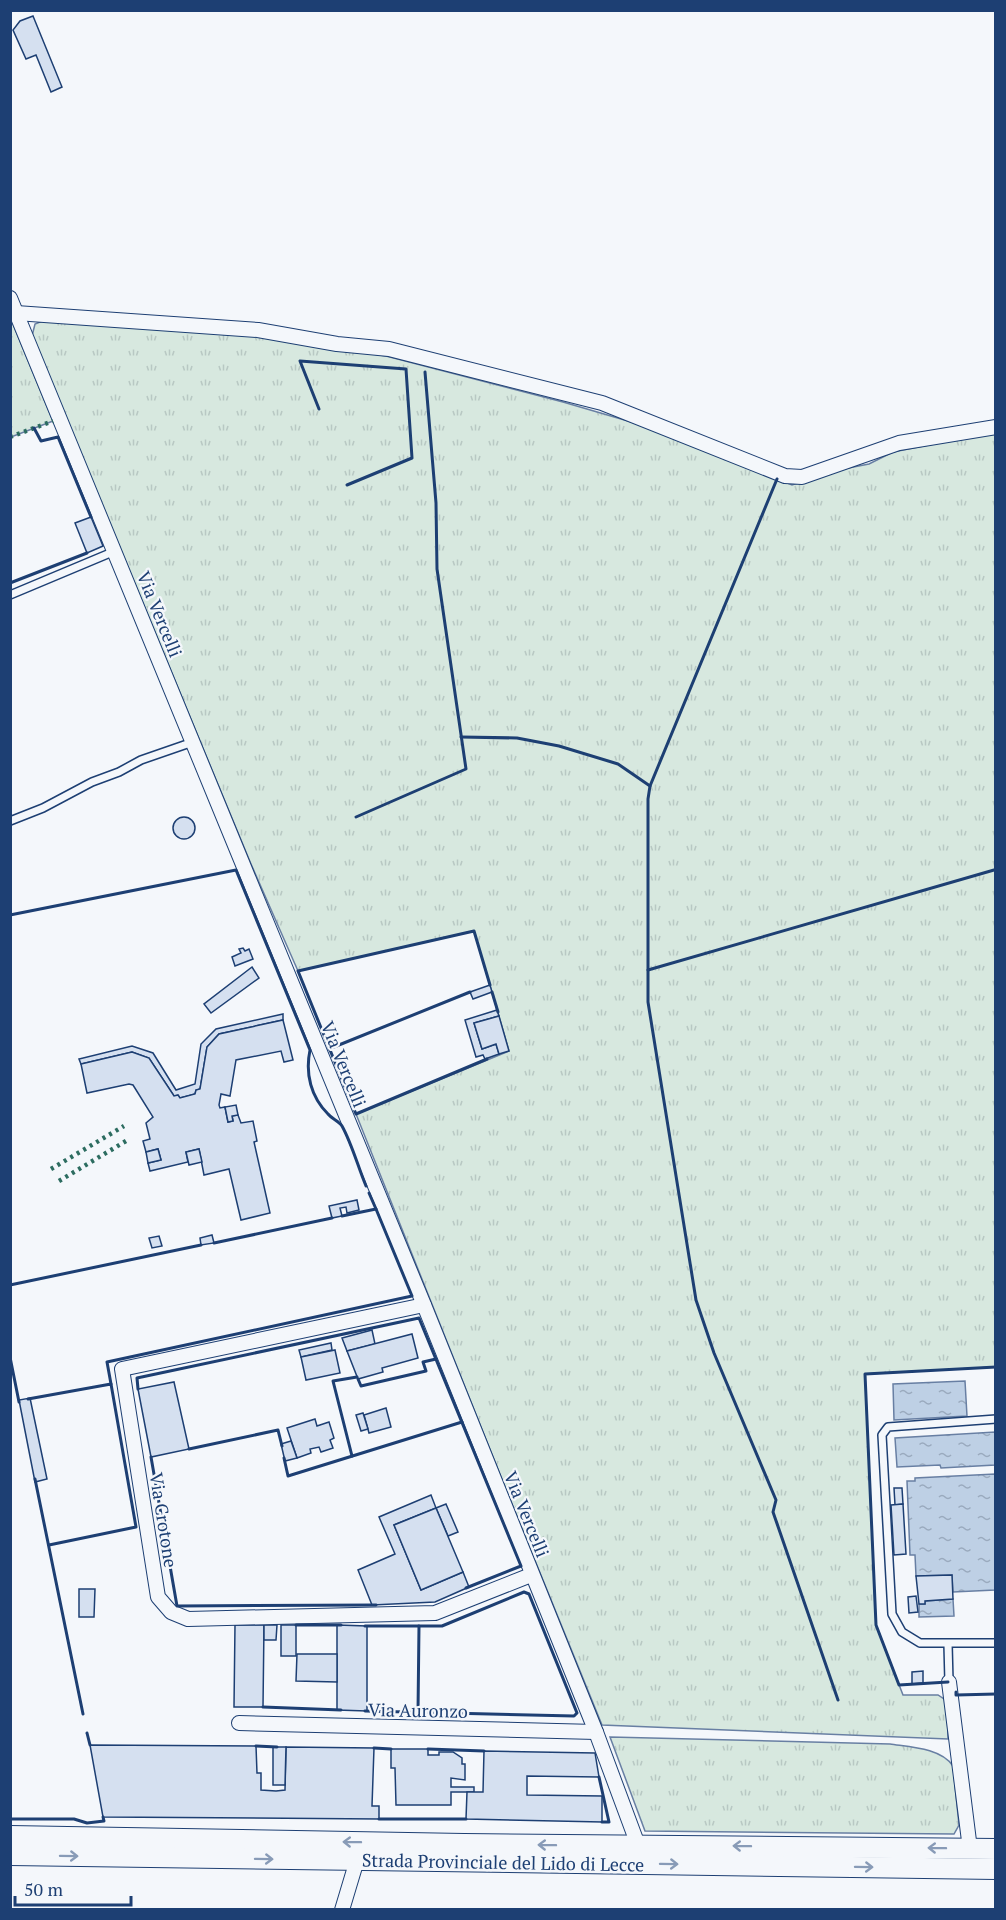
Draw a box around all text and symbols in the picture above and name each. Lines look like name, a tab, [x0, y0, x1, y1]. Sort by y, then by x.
street label: Via Vercelli	[132, 567, 188, 661]
street label: Via Vercelli	[316, 1017, 372, 1111]
street label: Via Vercelli	[499, 1467, 555, 1561]
street label: Via Crotone	[145, 1471, 183, 1569]
street label: Via Auronzo	[368, 1697, 468, 1723]
one-way arrow	[343, 1836, 363, 1848]
one-way arrow	[538, 1839, 558, 1850]
one-way arrow	[733, 1841, 753, 1852]
one-way arrow	[928, 1842, 948, 1854]
street label: Strada Provinciale del Lido di Lecce	[362, 1848, 644, 1876]
one-way arrow	[58, 1850, 78, 1862]
one-way arrow	[253, 1853, 273, 1865]
one-way arrow	[658, 1858, 678, 1870]
one-way arrow	[853, 1861, 873, 1873]
scale bar	[15, 1869, 130, 1907]
text: 50 m	[24, 1877, 64, 1901]

